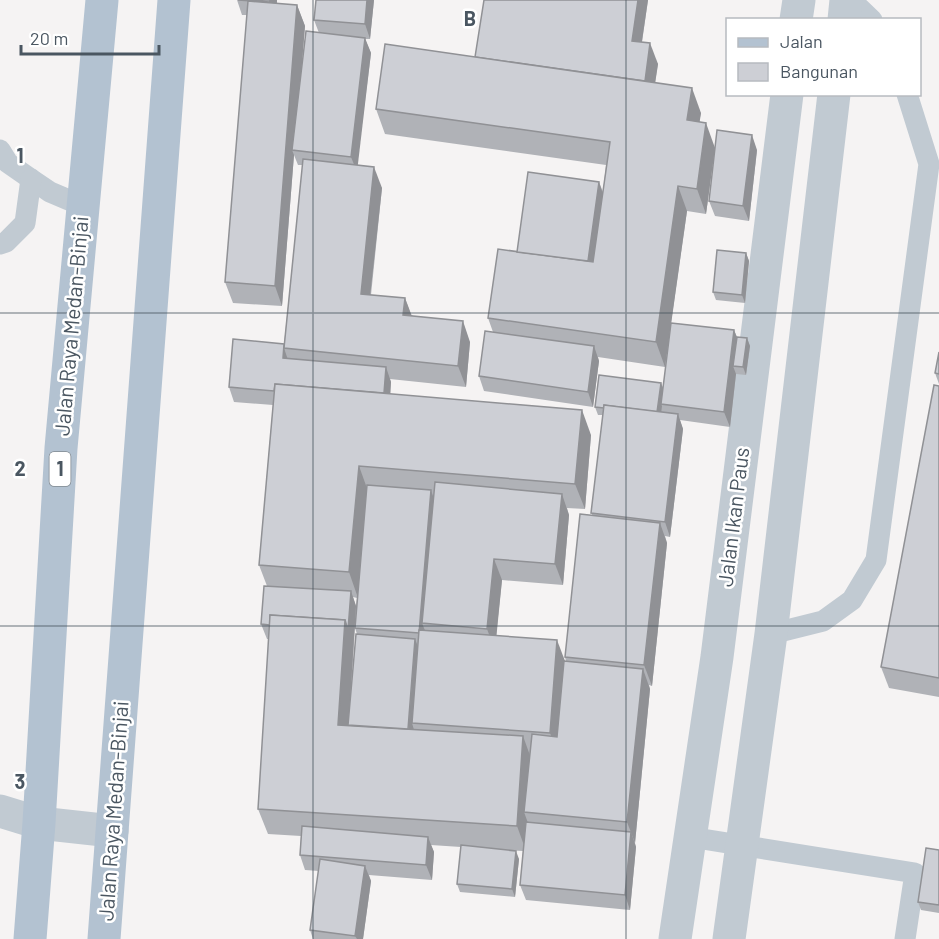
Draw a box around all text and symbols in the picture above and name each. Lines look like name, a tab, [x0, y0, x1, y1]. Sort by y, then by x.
text: B	[464, 6, 476, 30]
scale bar	[21, 18, 159, 56]
legend	[726, 18, 921, 96]
text: 20 m	[30, 27, 68, 49]
text: Jalan	[780, 30, 823, 52]
text: Bangunan	[780, 60, 858, 82]
text: 1	[16, 143, 24, 167]
street label: Jalan Raya Medan-Binjai	[48, 215, 93, 437]
street label: Jalan Ikan Paus	[712, 446, 753, 588]
road number: 1	[50, 452, 70, 486]
text: 2	[14, 456, 26, 480]
street label: Jalan Raya Medan-Binjai	[92, 700, 133, 922]
text: 3	[15, 769, 25, 793]

